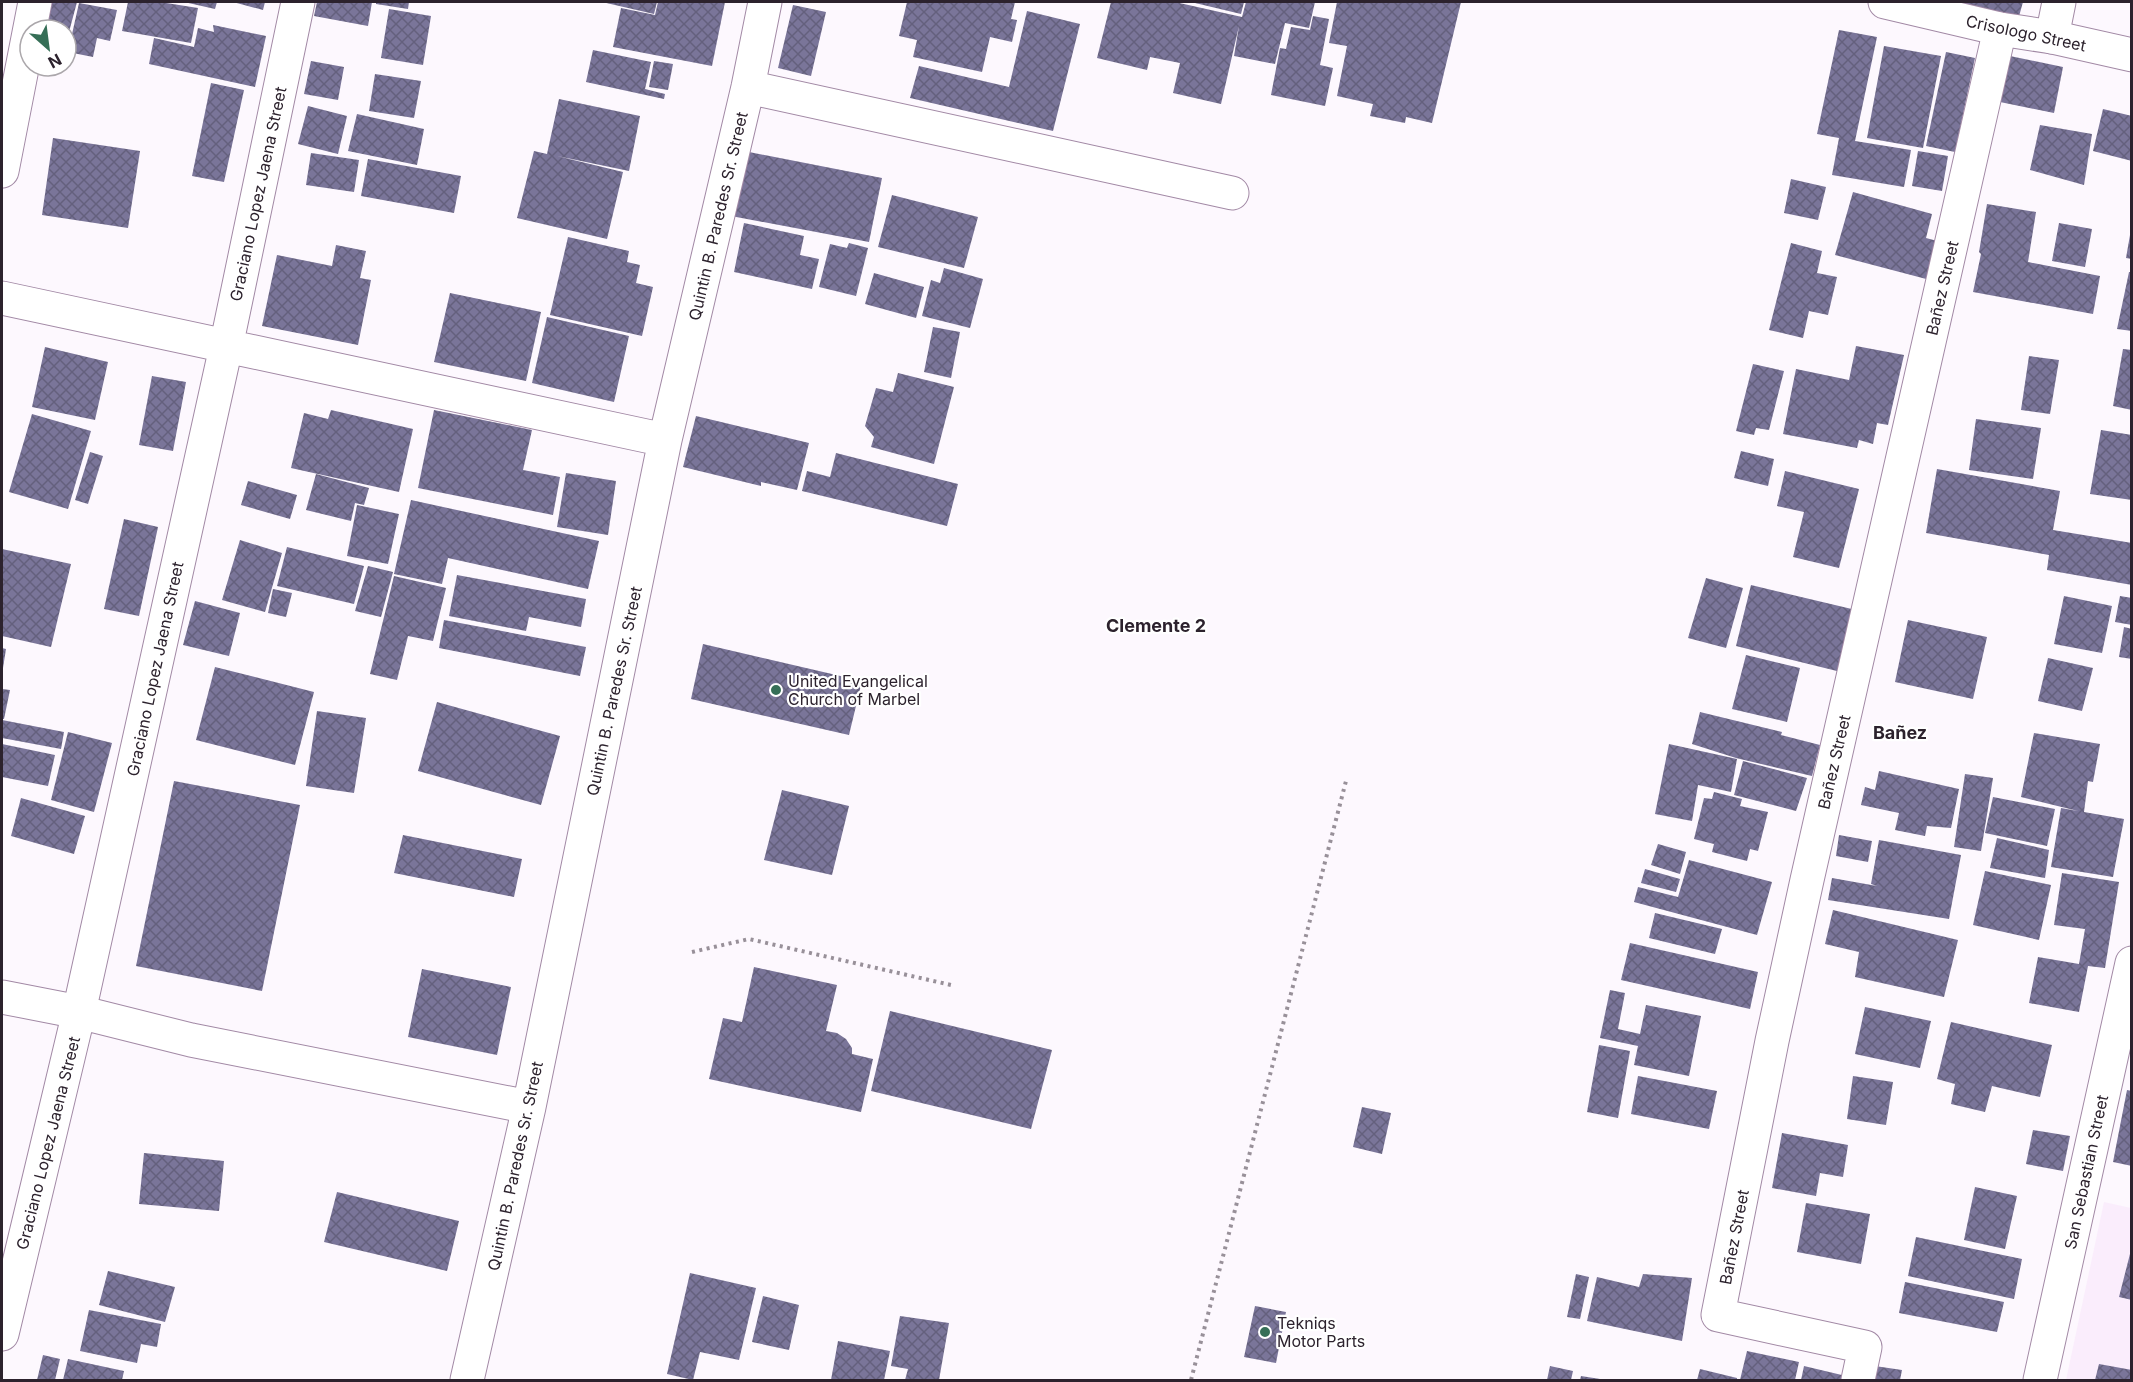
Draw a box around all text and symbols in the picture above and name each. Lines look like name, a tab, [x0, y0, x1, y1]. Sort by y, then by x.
street label: Crisologo Street	[1964, 10, 2088, 56]
north arrow	[18, 18, 78, 78]
text: N	[45, 50, 65, 73]
street label: Graciano Lopez Jaena Street	[225, 85, 291, 303]
street label: Quintin B. Paredes Sr. Street	[684, 110, 752, 322]
street label: Bañez Street	[1921, 239, 1963, 337]
street label: Graciano Lopez Jaena Street	[122, 560, 188, 778]
street label: Quintin B. Paredes Sr. Street	[582, 584, 646, 798]
district label: Clemente 2	[1106, 615, 1206, 636]
place label: United Evangelical Church of Marbel	[788, 671, 928, 709]
marker: United Evangelical Church of Marbel	[769, 683, 783, 697]
street label: Bañez Street	[1813, 713, 1855, 811]
district label: Bañez	[1873, 722, 1927, 743]
street label: Graciano Lopez Jaena Street	[12, 1034, 84, 1252]
street label: Quintin B. Paredes Sr. Street	[483, 1059, 547, 1273]
street label: San Sebastian Street	[2060, 1093, 2112, 1251]
street label: Bañez Street	[1715, 1188, 1753, 1286]
place label: Tekniqs Motor Parts	[1277, 1313, 1365, 1351]
marker: Tekniqs Motor Parts	[1258, 1325, 1272, 1339]

